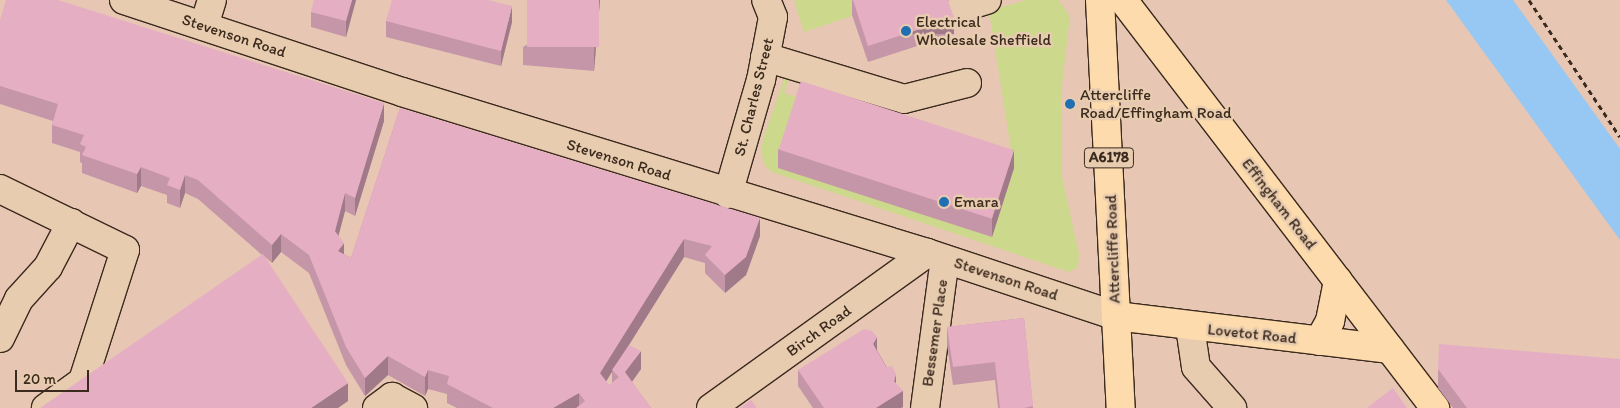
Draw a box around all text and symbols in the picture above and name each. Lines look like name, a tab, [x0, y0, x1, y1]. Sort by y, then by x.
street label: Stevenson Road	[179, 10, 289, 62]
place label: Electrical Wholesale Sheffield	[916, 12, 1052, 50]
marker: Electrical Wholesale Sheffield	[900, 25, 912, 37]
street label: St. Charles Street	[730, 36, 778, 158]
place label: Attercliffe Road/Effingham Road	[1080, 85, 1231, 123]
marker: Attercliffe Road/Effingham Road	[1064, 98, 1076, 110]
street label: Stevenson Road	[564, 135, 674, 185]
road number: A6178	[1083, 146, 1135, 170]
street label: Effingham Road	[1238, 155, 1320, 253]
place label: Emara	[954, 192, 999, 212]
street label: Attercliffe Road	[1102, 194, 1124, 304]
marker: Emara	[938, 196, 950, 208]
street label: Stevenson Road	[951, 253, 1061, 305]
street label: Bessemer Place	[918, 278, 952, 388]
street label: Birch Road	[783, 301, 855, 361]
street label: Lovetot Road	[1207, 320, 1297, 348]
scale bar	[18, 360, 91, 392]
text: 20 m	[23, 370, 56, 388]

